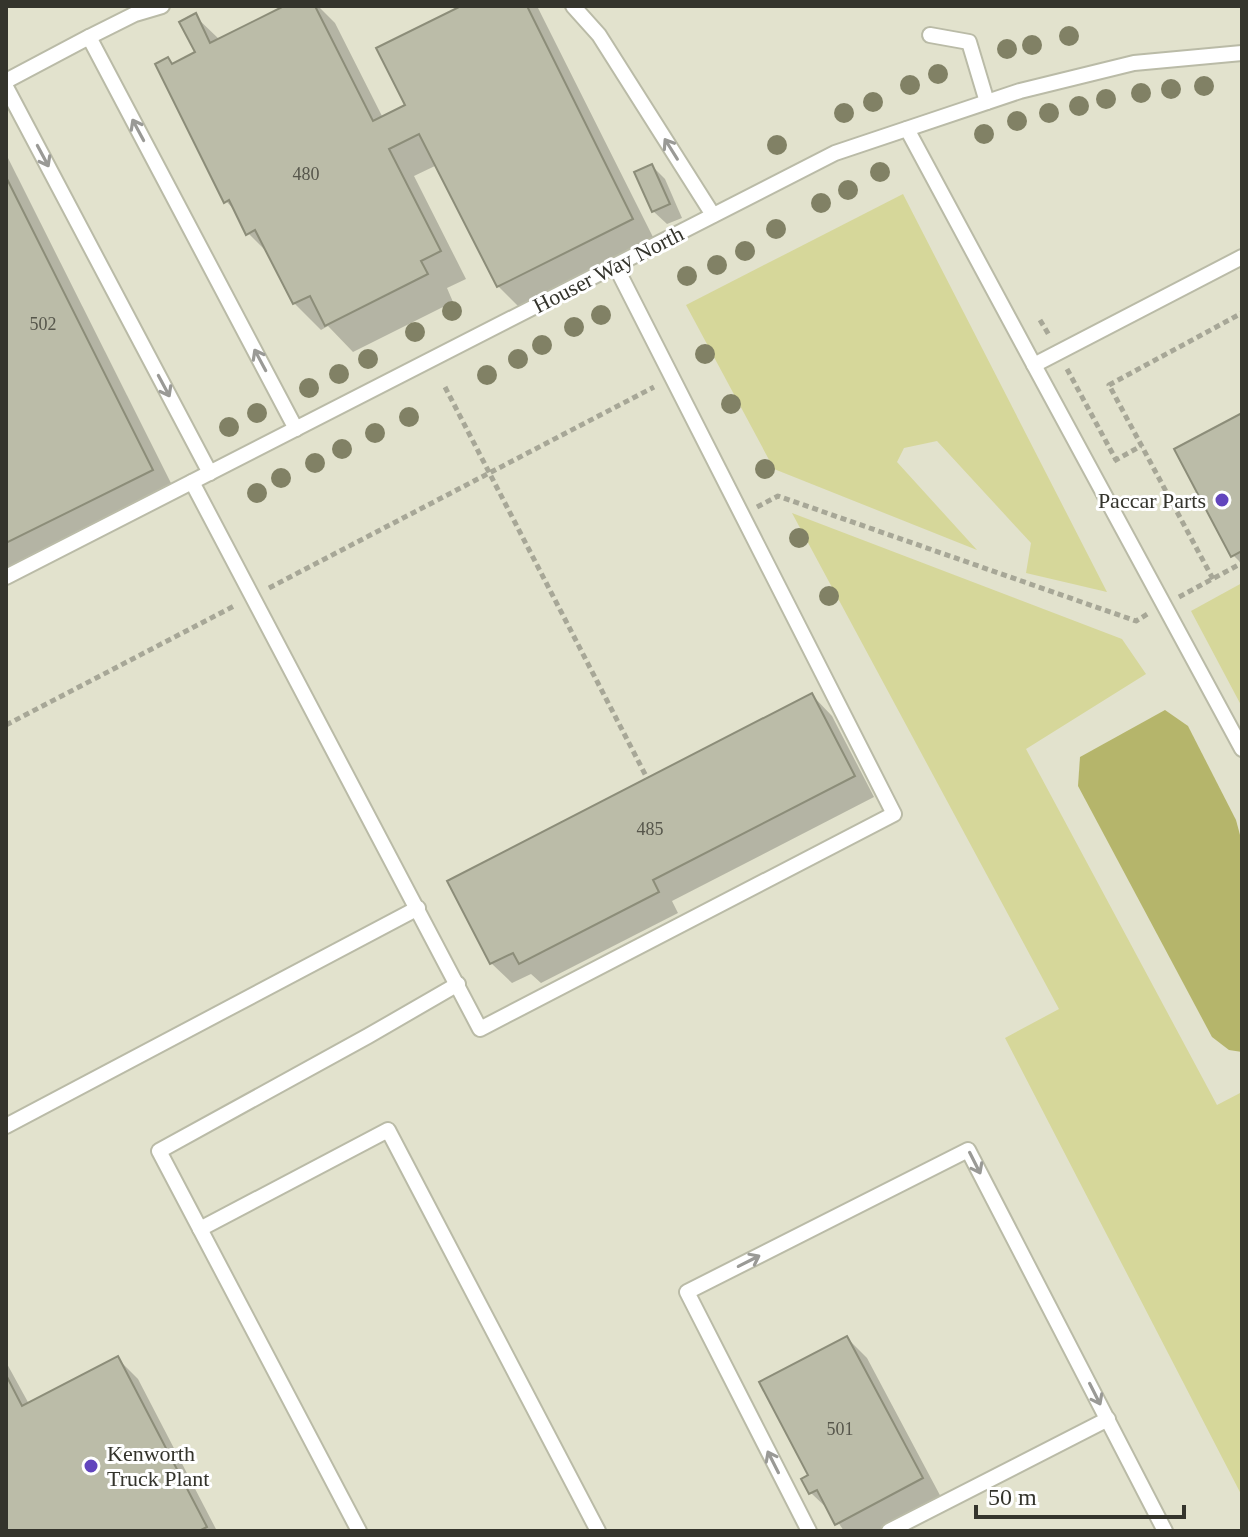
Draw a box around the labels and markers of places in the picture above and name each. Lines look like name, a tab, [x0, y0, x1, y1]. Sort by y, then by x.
place label: Paccar Parts	[1098, 488, 1206, 513]
marker: Paccar Parts	[1213, 491, 1231, 509]
place label: Kenworth Truck Plant	[107, 1441, 209, 1491]
marker: Kenworth Truck Plant	[82, 1457, 100, 1475]

